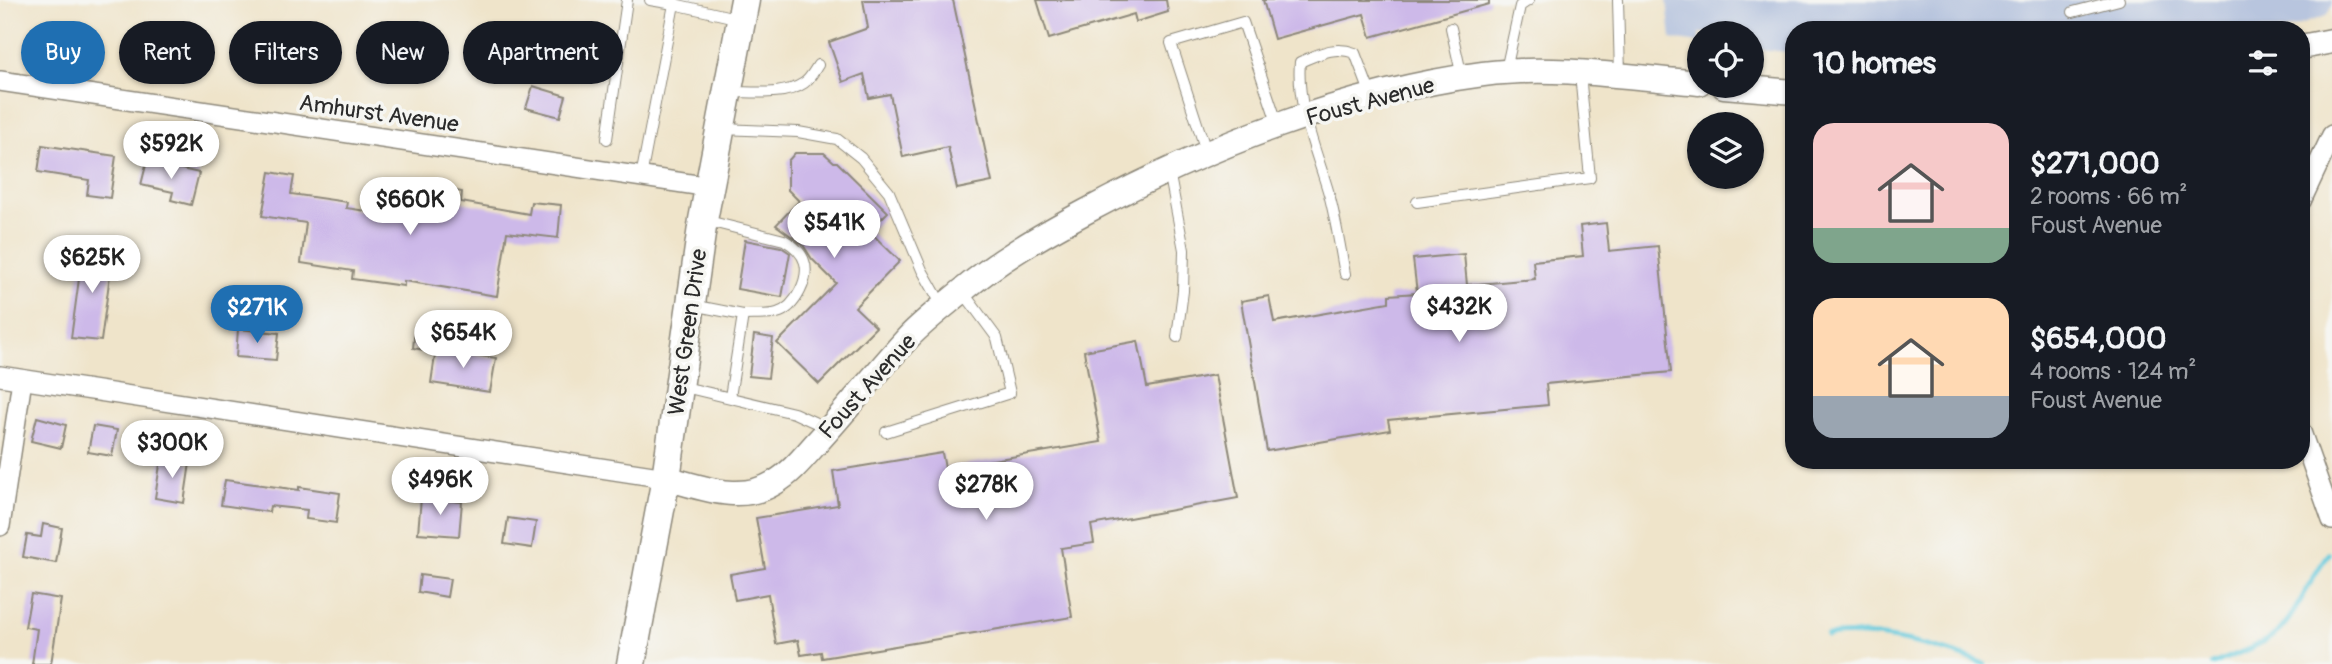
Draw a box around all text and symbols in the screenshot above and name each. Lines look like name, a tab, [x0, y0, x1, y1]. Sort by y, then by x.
chip: Buy	[21, 21, 105, 84]
chip: Rent	[119, 21, 215, 84]
chip: Filters	[229, 21, 342, 84]
chip: New	[356, 21, 449, 84]
chip: Apartment	[463, 21, 623, 84]
map controls	[1687, 21, 1764, 189]
button: locate	[1687, 21, 1764, 98]
icon: filters	[2244, 44, 2282, 82]
text: 10 homes	[1813, 45, 1936, 82]
street label: Foust Avenue	[1303, 70, 1438, 133]
street label: Amhurst Avenue	[297, 88, 461, 139]
button: layers	[1687, 112, 1764, 189]
pin: $592K	[122, 122, 220, 181]
text: $592K	[139, 129, 203, 158]
text: $271,000	[2030, 145, 2160, 182]
icon: home	[1869, 151, 1953, 235]
pin: $660K	[361, 177, 459, 237]
text: 2 rooms · 66 m²	[2030, 182, 2187, 211]
text: $660K	[376, 185, 444, 214]
pin: $541K	[785, 201, 883, 260]
text: $541K	[803, 208, 865, 237]
text: Foust Avenue	[2030, 211, 2162, 240]
pin: $625K	[43, 236, 141, 295]
text: $625K	[59, 243, 125, 272]
street label: West Green Drive	[661, 246, 714, 417]
pin: $432K	[1410, 284, 1508, 344]
pin: $271K	[208, 286, 306, 345]
text: $432K	[1426, 292, 1492, 321]
text: $271K	[227, 293, 287, 322]
pin: $654K	[414, 310, 512, 370]
text: $654K	[430, 318, 496, 347]
text: $654,000	[2030, 320, 2166, 357]
icon: home	[1869, 326, 1953, 410]
street label: Foust Avenue	[812, 327, 923, 445]
text: 4 rooms · 124 m²	[2030, 357, 2196, 386]
text: Foust Avenue	[2030, 386, 2162, 415]
pin: $300K	[123, 420, 221, 480]
text: $300K	[137, 428, 207, 457]
pin: $496K	[391, 458, 489, 517]
pin: $278K	[937, 462, 1035, 522]
text: $496K	[408, 465, 472, 494]
text: $278K	[955, 470, 1017, 499]

